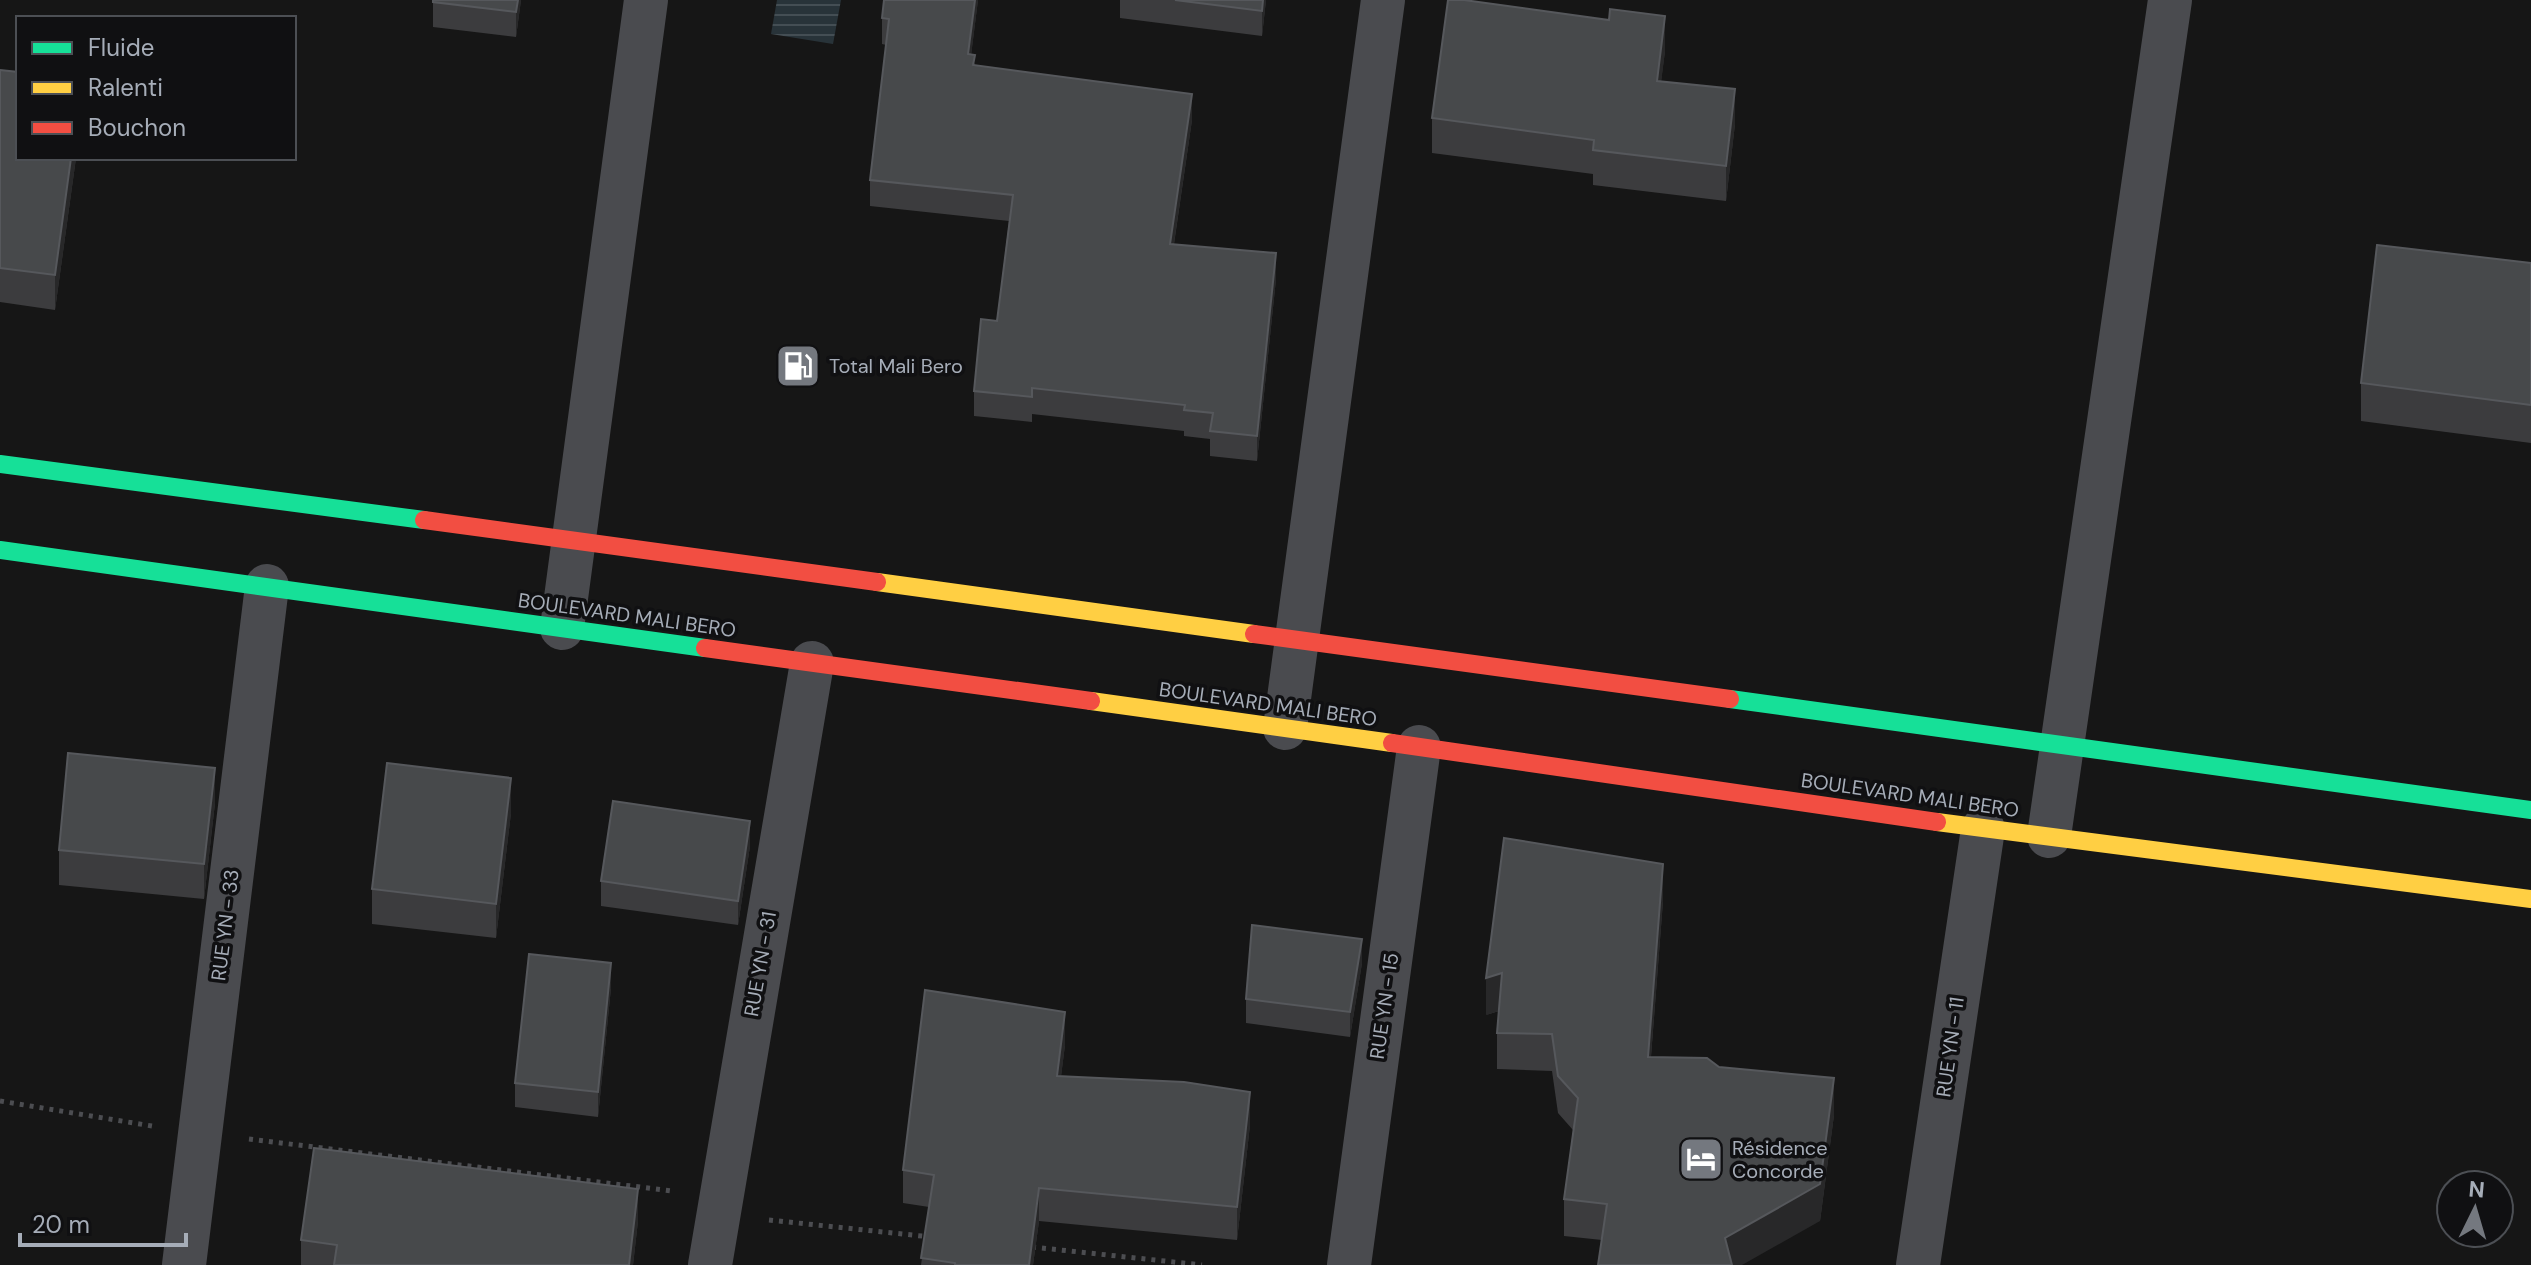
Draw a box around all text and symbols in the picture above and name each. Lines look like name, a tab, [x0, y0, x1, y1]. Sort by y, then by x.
legend	[16, 16, 296, 160]
text: Fluide	[88, 32, 154, 63]
text: Ralenti	[88, 72, 163, 103]
text: Bouchon	[88, 112, 186, 143]
fuel station icon: Total Mali Bero	[774, 342, 822, 390]
place label: Total Mali Bero	[829, 353, 963, 379]
street label: BOULEVARD MALI BERO	[516, 587, 738, 643]
street label: BOULEVARD MALI BERO	[1157, 676, 1379, 732]
street label: BOULEVARD MALI BERO	[1799, 767, 2021, 823]
street label: RUE YN - 33	[205, 868, 245, 982]
street label: RUE YN - 31	[738, 909, 782, 1019]
street label: RUE YN - 15	[1364, 951, 1404, 1061]
street label: RUE YN - 11	[1930, 995, 1970, 1099]
hotel icon: Résidence Concorde	[1677, 1135, 1725, 1183]
place label: Résidence Concorde	[1732, 1135, 1828, 1184]
north arrow	[2435, 1169, 2515, 1249]
text: N	[2467, 1174, 2486, 1205]
scale bar	[20, 1197, 186, 1247]
text: 20 m	[32, 1209, 90, 1240]

